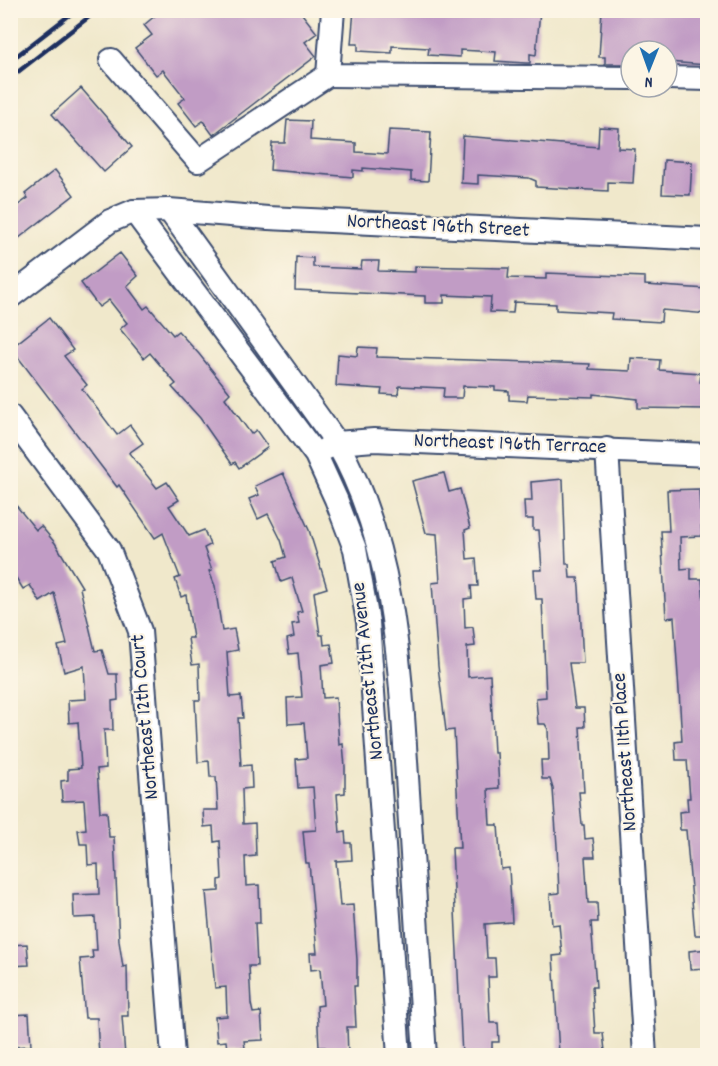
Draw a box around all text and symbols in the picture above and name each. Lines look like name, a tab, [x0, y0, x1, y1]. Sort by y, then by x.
north arrow	[619, 39, 679, 99]
text: N	[645, 70, 653, 93]
street label: Northeast 196th Street	[346, 207, 530, 247]
street label: Northeast 196th Terrace	[413, 427, 607, 463]
street label: Northeast 12th Avenue	[345, 581, 393, 761]
street label: Northeast 12th Court	[124, 633, 168, 801]
street label: Northeast 11th Place	[605, 672, 647, 832]

